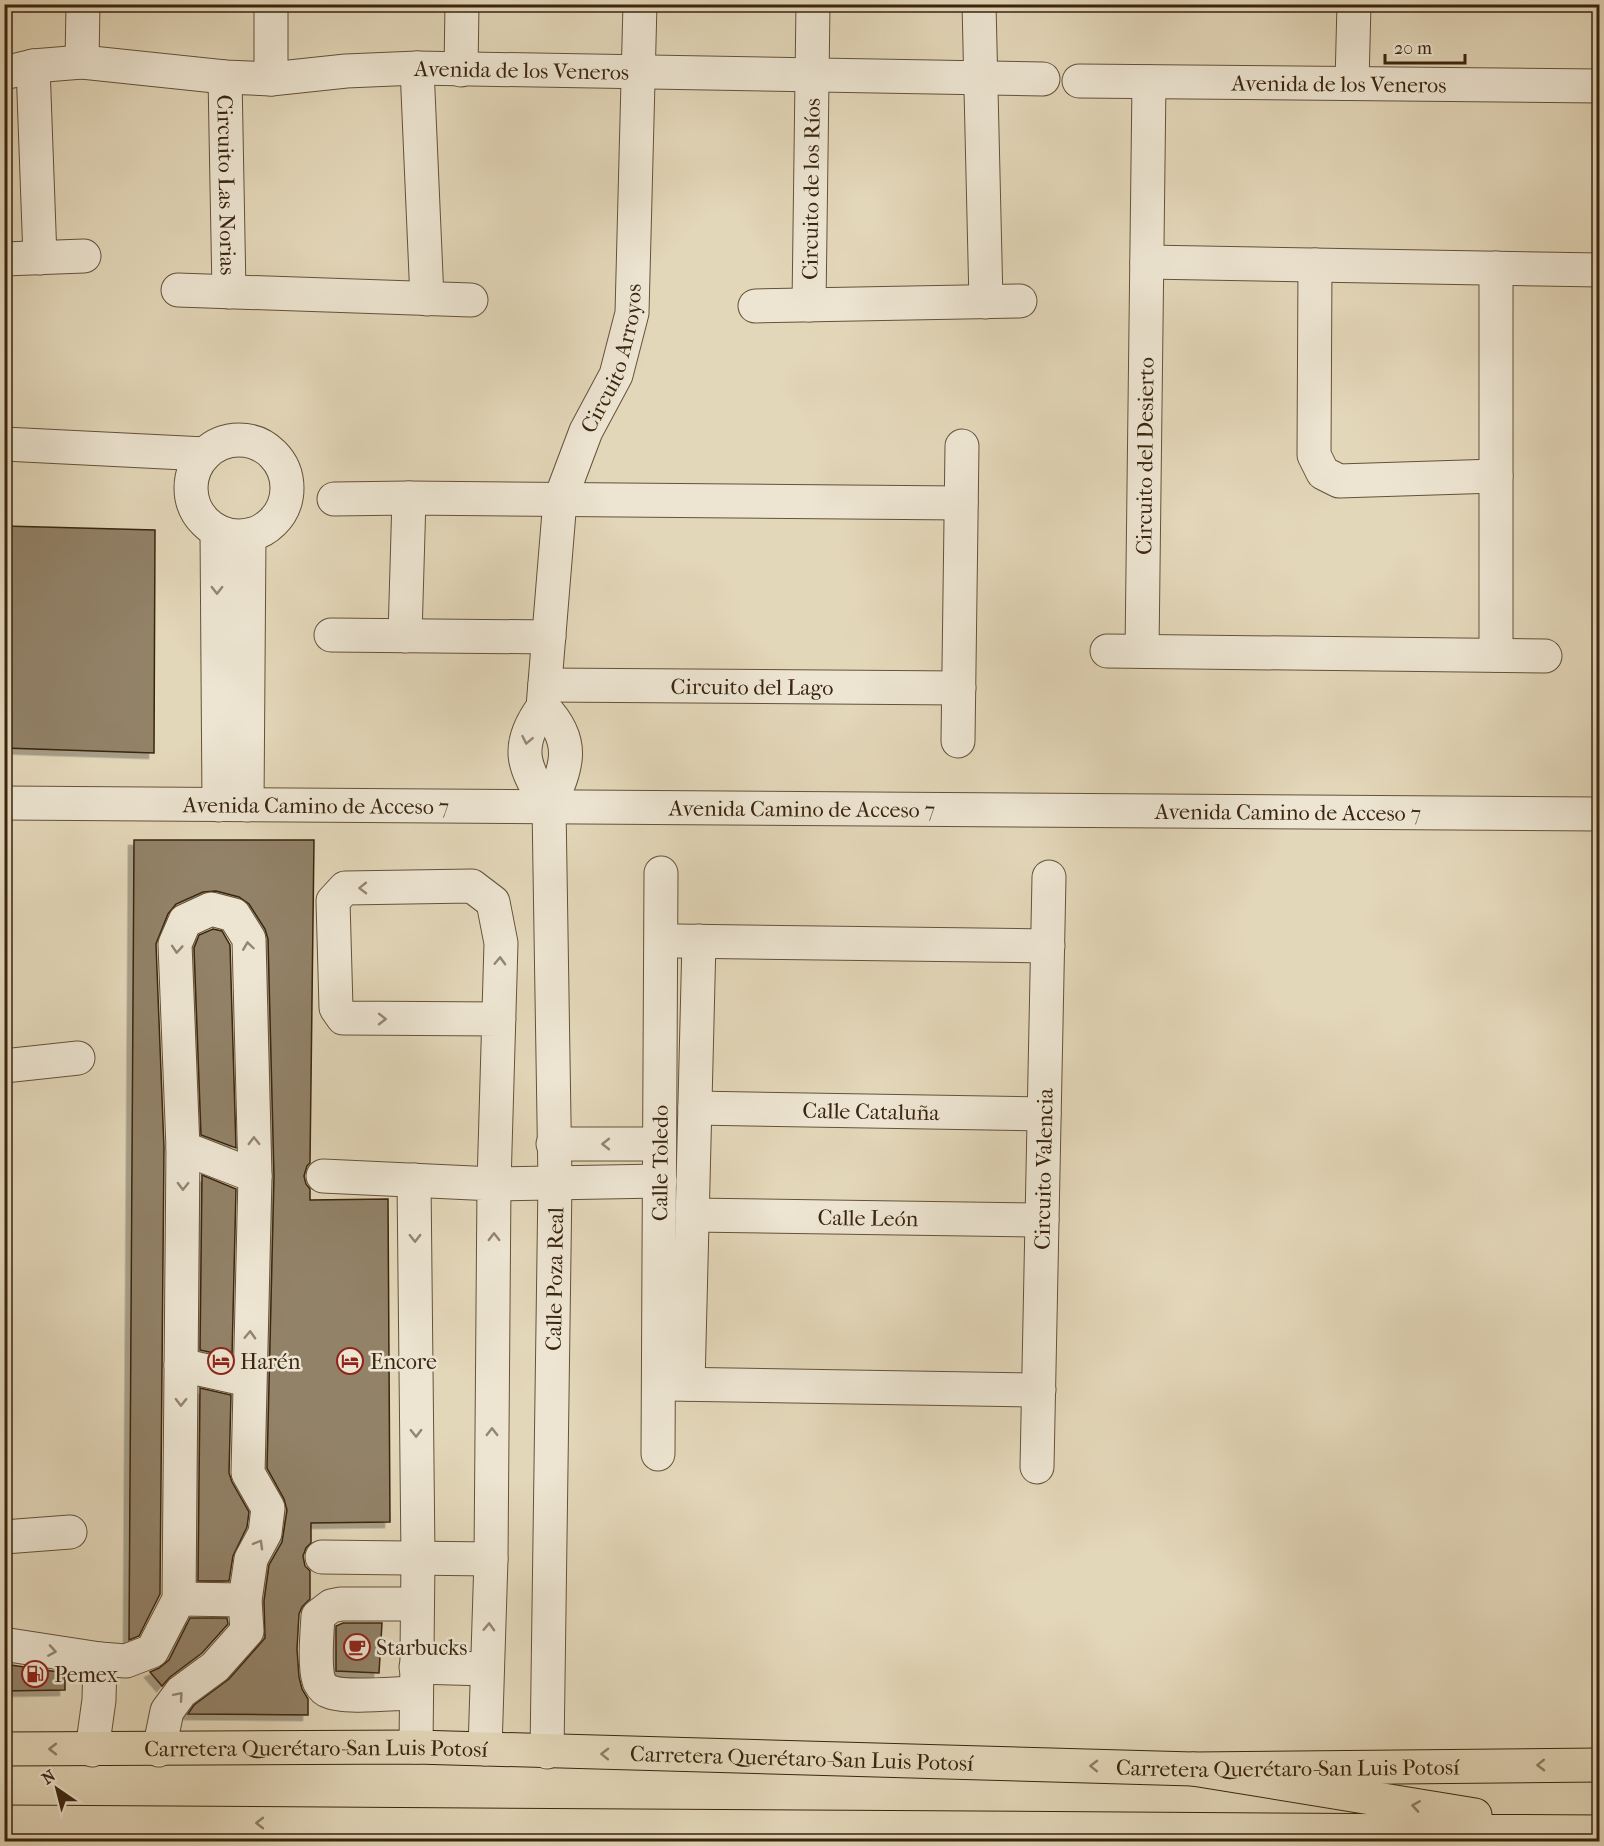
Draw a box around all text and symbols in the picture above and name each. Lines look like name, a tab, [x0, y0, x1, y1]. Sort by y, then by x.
scale bar	[1385, 27, 1464, 65]
text: 20 m	[1394, 38, 1432, 59]
street label: Avenida de los Veneros	[413, 56, 629, 86]
street label: Avenida de los Veneros	[1230, 70, 1447, 99]
street label: Circuito Las Norias	[211, 94, 241, 276]
street label: Circuito de los Ríos	[797, 98, 826, 280]
street label: Circuito Arroyos	[575, 283, 647, 438]
street label: Circuito del Desierto	[1131, 357, 1160, 555]
one-way arrow	[211, 585, 224, 594]
street label: Circuito del Lago	[671, 674, 833, 701]
one-way arrow	[521, 735, 534, 745]
street label: Avenida Camino de Acceso 7	[182, 792, 449, 820]
street label: Avenida Camino de Acceso 7	[668, 796, 935, 823]
street label: Avenida Camino de Acceso 7	[1154, 799, 1421, 827]
one-way arrow	[359, 882, 368, 894]
one-way arrow	[242, 941, 255, 951]
one-way arrow	[171, 945, 184, 954]
one-way arrow	[494, 956, 507, 965]
one-way arrow	[378, 1013, 387, 1025]
street label: Circuito Valencia	[1029, 1087, 1059, 1250]
street label: Calle Cataluña	[802, 1098, 941, 1126]
street label: Calle Toledo	[647, 1105, 674, 1221]
one-way arrow	[248, 1136, 260, 1145]
one-way arrow	[602, 1138, 611, 1150]
one-way arrow	[177, 1182, 189, 1191]
street label: Calle León	[817, 1205, 919, 1232]
street label: Calle Poza Real	[541, 1207, 569, 1351]
one-way arrow	[487, 1233, 500, 1242]
one-way arrow	[409, 1234, 421, 1243]
one-way arrow	[243, 1331, 256, 1340]
hotel icon: Harén	[206, 1346, 236, 1376]
hotel icon: Encore	[335, 1346, 365, 1376]
place label: Harén	[240, 1349, 301, 1375]
place label: Encore	[370, 1349, 437, 1375]
one-way arrow	[175, 1398, 187, 1407]
one-way arrow	[486, 1428, 498, 1437]
one-way arrow	[410, 1429, 423, 1438]
one-way arrow	[252, 1540, 263, 1550]
one-way arrow	[482, 1623, 495, 1632]
cafe icon: Starbucks	[342, 1632, 372, 1662]
place label: Starbucks	[376, 1635, 467, 1661]
one-way arrow	[47, 1645, 57, 1657]
fuel station icon: Pemex	[20, 1659, 50, 1689]
place label: Pemex	[54, 1662, 119, 1688]
one-way arrow	[172, 1692, 183, 1703]
street label: Carretera Querétaro-San Luis Potosí	[144, 1735, 489, 1763]
street label: Carretera Querétaro-San Luis Potosí	[630, 1741, 974, 1777]
one-way arrow	[49, 1743, 58, 1755]
one-way arrow	[601, 1747, 610, 1760]
street label: Carretera Querétaro-San Luis Potosí	[1115, 1754, 1460, 1783]
north arrow	[27, 1759, 87, 1819]
one-way arrow	[1537, 1759, 1546, 1772]
one-way arrow	[1090, 1760, 1099, 1773]
text: N	[38, 1765, 60, 1788]
one-way arrow	[1412, 1800, 1421, 1812]
one-way arrow	[256, 1817, 265, 1829]

